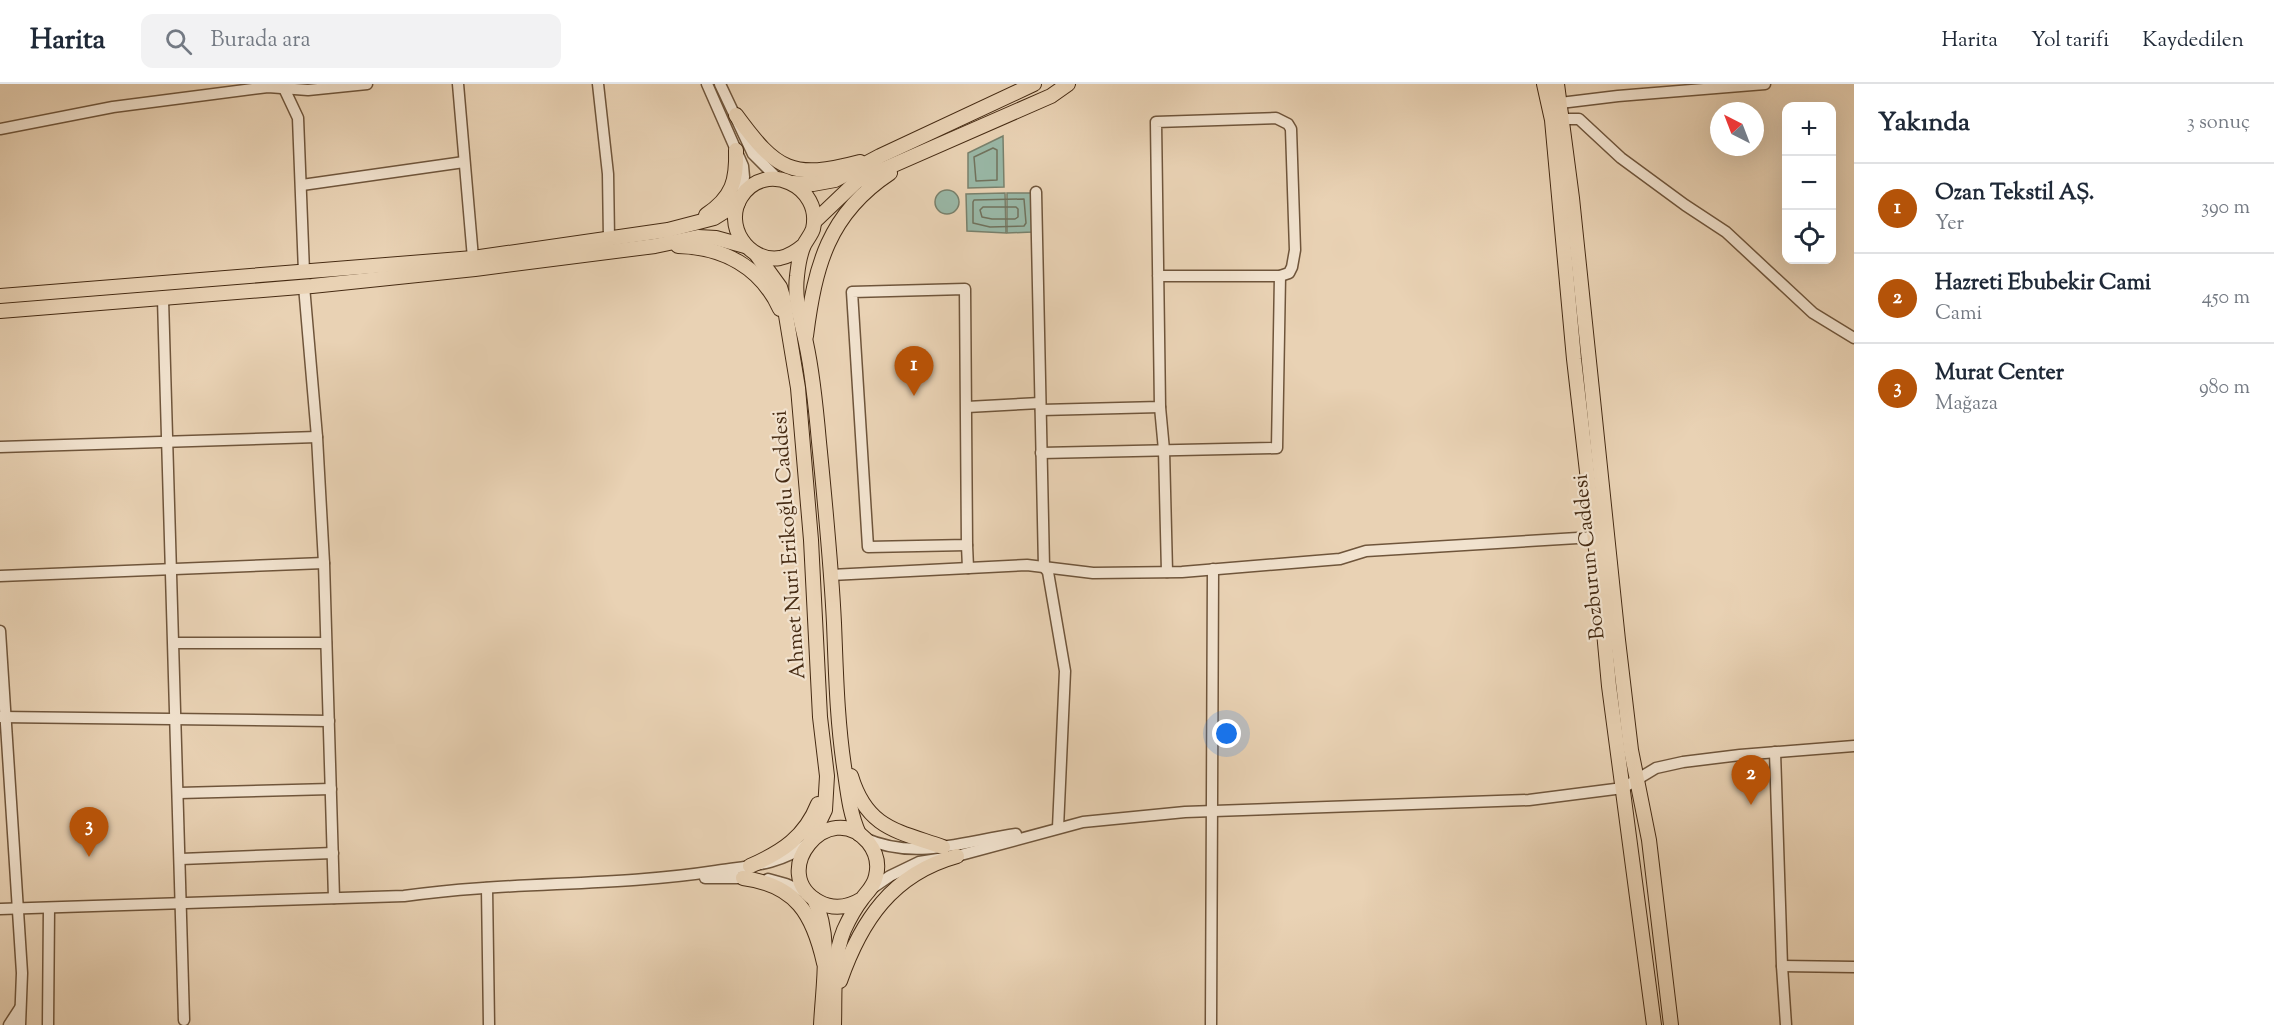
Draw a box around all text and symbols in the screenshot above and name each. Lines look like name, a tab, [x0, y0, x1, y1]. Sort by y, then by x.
search box	[141, 14, 561, 68]
text: Harita	[30, 21, 105, 61]
icon: search	[162, 25, 195, 58]
text: Burada ara	[210, 25, 311, 57]
text: Harita	[1941, 26, 1998, 56]
text: Yol tarifi	[2031, 26, 2109, 56]
text: Kaydedilen	[2142, 26, 2244, 56]
north arrow	[1710, 102, 1764, 156]
map controls	[1782, 102, 1836, 264]
button: +	[1782, 102, 1836, 156]
text: Yakında	[1878, 105, 1970, 142]
text: 3 sonuç	[2187, 109, 2250, 138]
button: −	[1782, 156, 1836, 210]
text: Ozan Tekstil AŞ.	[1935, 178, 2094, 210]
text: 1	[1894, 194, 1901, 223]
text: 390 m	[2201, 194, 2250, 223]
button: locate	[1782, 210, 1836, 264]
text: Yer	[1935, 210, 1964, 239]
text: Hazreti Ebubekir Cami	[1935, 268, 2151, 300]
text: 2	[1893, 284, 1902, 313]
text: 450 m	[2202, 284, 2250, 313]
text: Cami	[1935, 300, 1982, 329]
pin: 1	[894, 346, 934, 396]
text: Murat Center	[1935, 358, 2064, 390]
text: 3	[1893, 374, 1902, 403]
text: 980 m	[2199, 374, 2250, 403]
text: Mağaza	[1935, 390, 1998, 419]
street label: Ahmet Nuri Erikoğlu Caddesi	[766, 409, 814, 680]
street label: Bozburun Caddesi	[1566, 473, 1614, 641]
your location	[1212, 719, 1241, 748]
pin: 2	[1732, 756, 1770, 805]
pin: 3	[70, 808, 109, 857]

